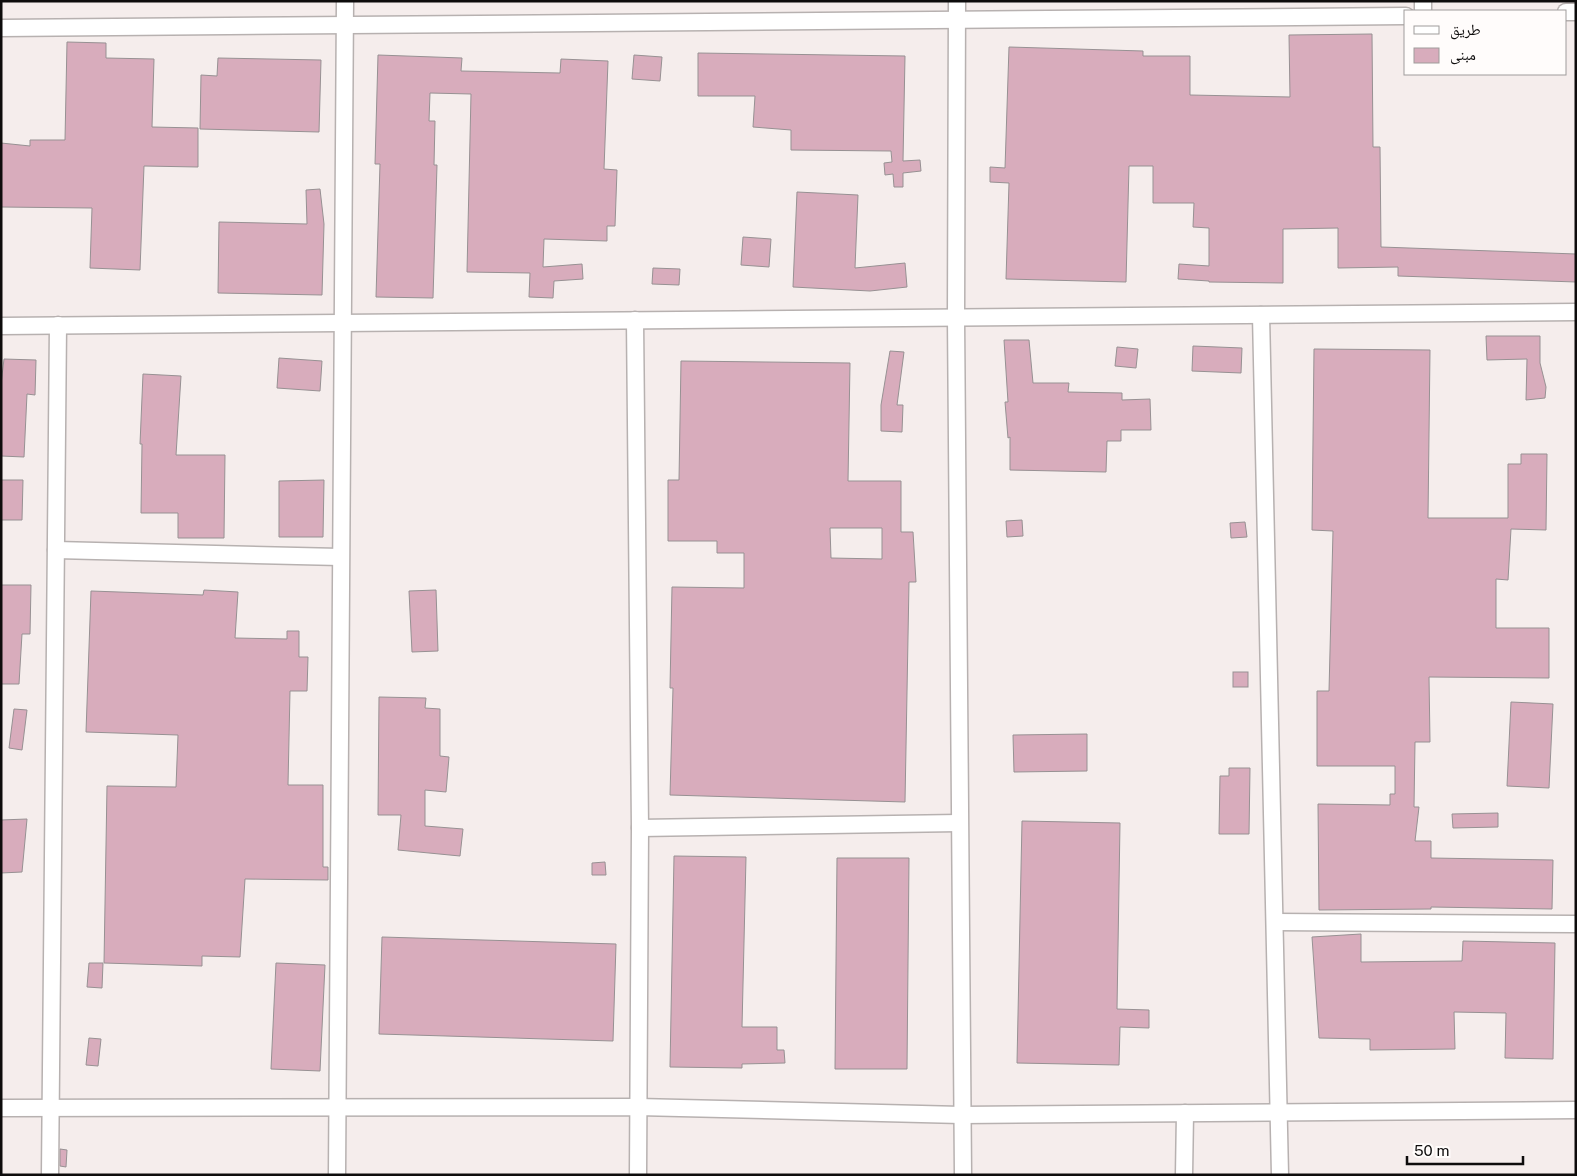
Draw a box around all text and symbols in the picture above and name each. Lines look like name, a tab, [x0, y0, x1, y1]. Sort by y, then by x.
legend	[1404, 10, 1567, 75]
text: طريق	[1450, 21, 1481, 40]
text: مبنى	[1450, 46, 1476, 65]
scale bar	[1407, 1134, 1523, 1166]
text: 50 m	[1414, 1142, 1449, 1159]

